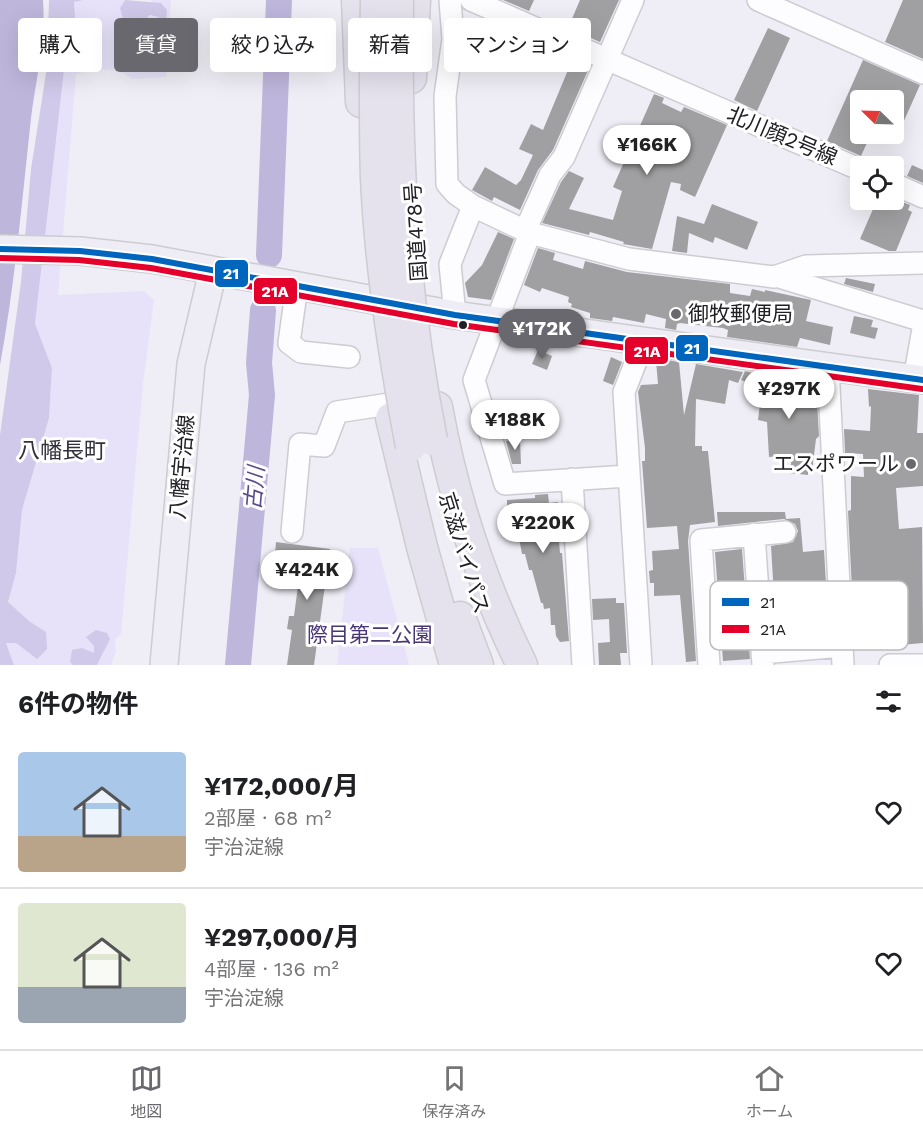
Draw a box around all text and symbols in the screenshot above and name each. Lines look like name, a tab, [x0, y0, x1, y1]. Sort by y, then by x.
chip: 購入	[18, 18, 102, 72]
chip: 賃貸	[114, 18, 198, 72]
chip: 絞り込み	[210, 18, 336, 72]
chip: 新着	[348, 18, 432, 72]
chip: マンション	[444, 18, 591, 72]
north arrow	[850, 90, 904, 144]
map controls	[850, 90, 904, 210]
street label: 北川顔2号線	[723, 101, 841, 170]
pin: ¥166K	[605, 125, 689, 176]
text: ¥166K	[617, 132, 677, 156]
button: locate	[850, 156, 904, 210]
street label: 国道478号	[400, 182, 431, 282]
line badge: 21	[214, 259, 249, 288]
text: 21	[223, 264, 239, 283]
line badge: 21A	[253, 277, 298, 305]
text: 21A	[261, 282, 289, 301]
place label: 御牧郵便局	[688, 301, 793, 326]
marker: 御牧郵便局	[669, 307, 683, 321]
pin: ¥172K	[500, 309, 584, 360]
text: ¥172K	[512, 316, 572, 340]
unlabelled marker	[457, 319, 469, 331]
line badge: 21	[675, 334, 709, 362]
line badge: 21A	[624, 336, 669, 365]
text: 21	[684, 339, 700, 358]
text: 21A	[633, 342, 661, 361]
pin: ¥297K	[747, 369, 831, 420]
text: ¥297K	[757, 376, 821, 400]
pin: ¥188K	[473, 400, 557, 451]
text: ¥188K	[485, 407, 545, 431]
street label: 八幡宇治線	[164, 414, 199, 520]
district label: 八幡長町	[18, 438, 106, 463]
place label: エスポワール	[773, 451, 899, 476]
marker: エスポワール	[904, 457, 918, 471]
water label: 古川	[240, 463, 269, 511]
street label: 京滋バイパス	[434, 489, 495, 617]
pin: ¥220K	[501, 503, 585, 554]
text: ¥220K	[511, 510, 575, 534]
pin: ¥424K	[265, 550, 349, 601]
text: ¥424K	[275, 557, 339, 581]
legend	[710, 581, 908, 650]
text: 21	[760, 593, 776, 612]
text: 21A	[760, 620, 787, 639]
park label: 際目第二公園	[307, 622, 433, 647]
icon: filters	[872, 685, 905, 718]
text: 6件の物件	[18, 689, 138, 719]
text: ¥172,000/月	[204, 771, 359, 801]
icon: home	[66, 776, 138, 848]
icon: heart	[872, 796, 905, 829]
text: 2部屋 · 68 m²	[204, 806, 331, 830]
text: 宇治淀線	[204, 835, 284, 859]
text: ¥297,000/月	[204, 922, 360, 952]
icon: home	[66, 927, 138, 999]
icon: heart	[872, 947, 905, 980]
text: 4部屋 · 136 m²	[204, 957, 339, 981]
text: 宇治淀線	[204, 986, 284, 1010]
tab: 地図	[130, 1062, 163, 1122]
tab: 保存済み	[422, 1062, 486, 1122]
tab: ホーム	[746, 1062, 793, 1122]

